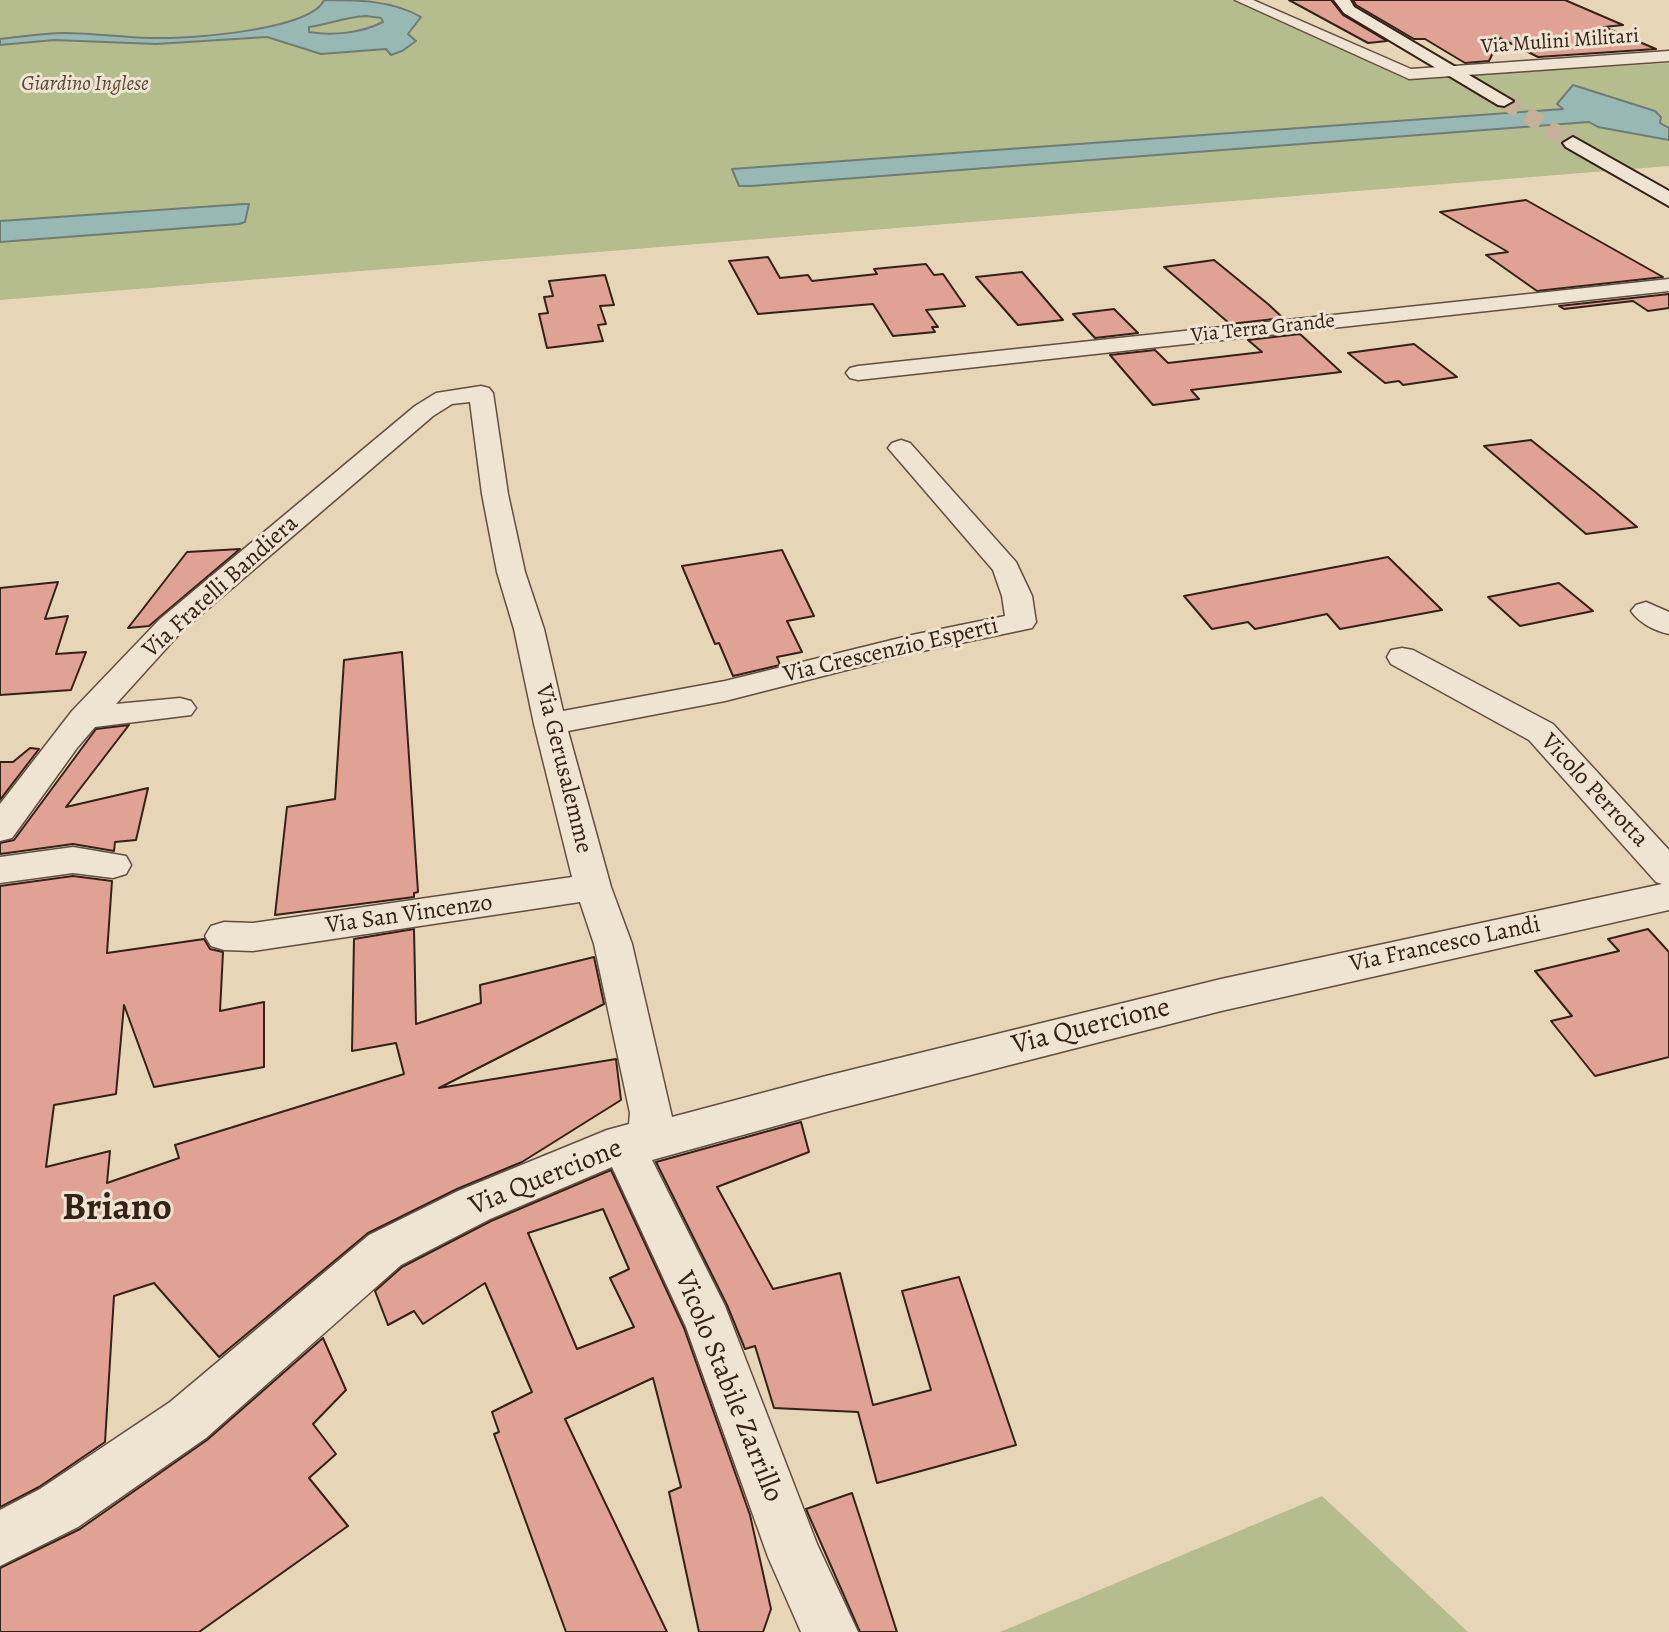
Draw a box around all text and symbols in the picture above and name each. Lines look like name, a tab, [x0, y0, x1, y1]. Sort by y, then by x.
street label: Via Mulini Militari	[1480, 24, 1640, 60]
park label: Giardino Inglese	[21, 72, 149, 98]
street label: Via Terra Grande	[1190, 309, 1336, 349]
street label: Via Fratelli Bandiera	[137, 510, 305, 664]
street label: Via Crescenzio Esperti	[781, 612, 1001, 690]
street label: Via Gerusalemme	[528, 682, 598, 856]
street label: Vicolo Perrotta	[1534, 728, 1654, 854]
street label: Via San Vincenzo	[324, 889, 494, 941]
street label: Via Francesco Landi	[1347, 911, 1543, 979]
street label: Via Quercione	[1008, 991, 1174, 1063]
street label: Via Quercione	[465, 1132, 627, 1224]
district label: Briano	[62, 1187, 172, 1233]
street label: Vicolo Stabile Zarrillo	[666, 1267, 790, 1507]

